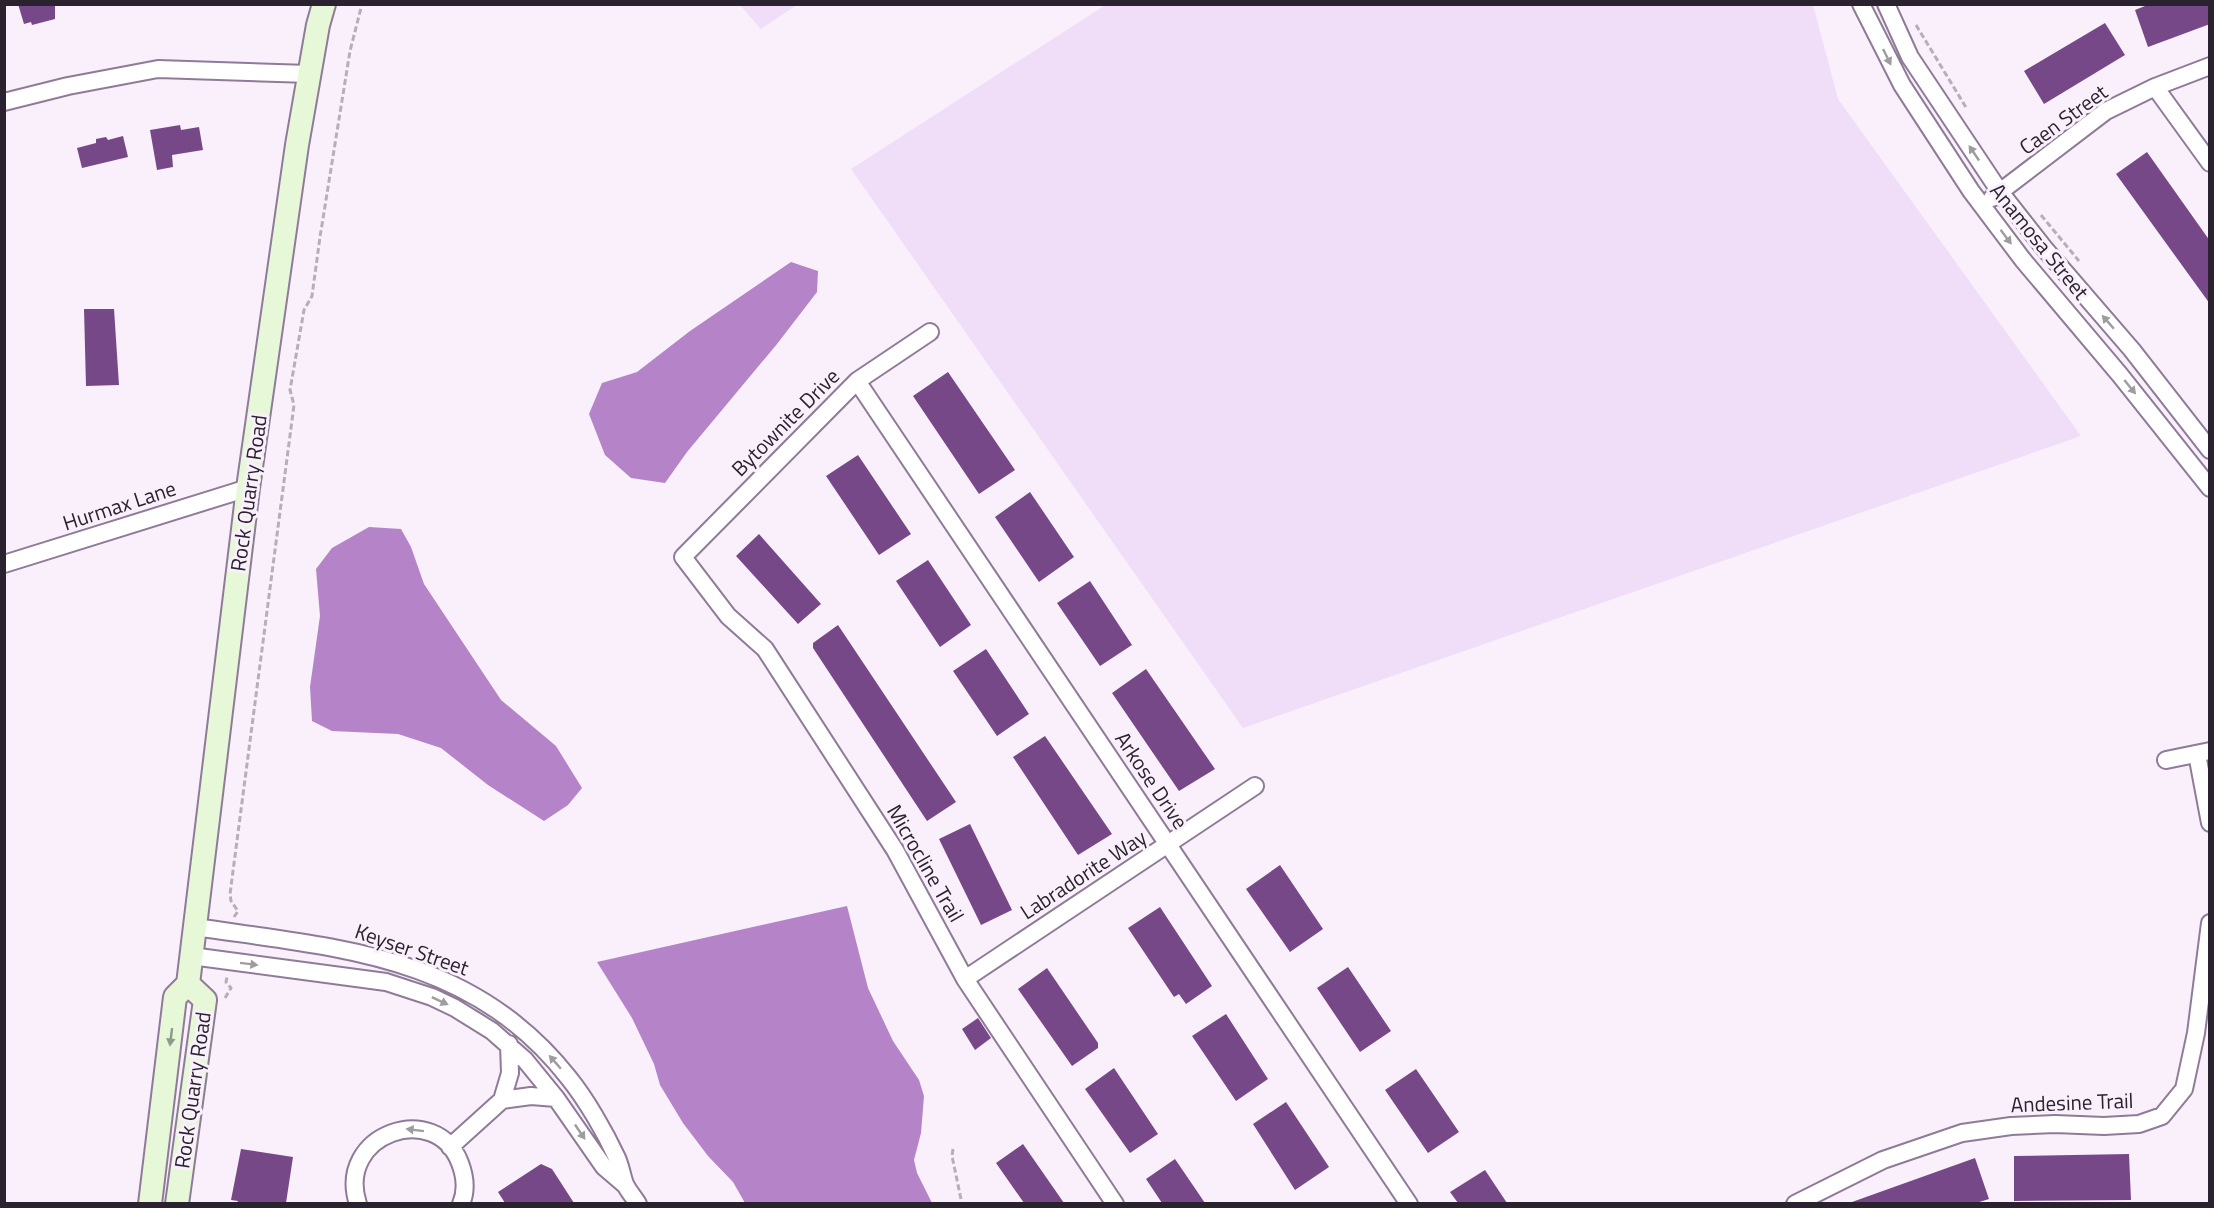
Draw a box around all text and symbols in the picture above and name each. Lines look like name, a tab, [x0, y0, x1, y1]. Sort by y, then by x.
one-way arrow	[1883, 48, 1892, 65]
street label: Caen Street	[2012, 76, 2114, 162]
one-way arrow	[1969, 145, 1980, 161]
street label: Anamosa Street	[1983, 176, 2098, 307]
one-way arrow	[1999, 230, 2011, 245]
one-way arrow	[2102, 315, 2115, 330]
street label: Bytownite Drive	[724, 361, 846, 483]
one-way arrow	[2123, 380, 2135, 395]
street label: Rock Quarry Road	[221, 413, 275, 573]
street label: Hurmax Lane	[58, 472, 180, 538]
street label: Arkose Drive	[1108, 725, 1196, 835]
street label: Microcline Trail	[879, 798, 973, 928]
street label: Labradorite Way	[1014, 821, 1152, 927]
street label: Keyser Street	[351, 915, 474, 984]
one-way arrow	[240, 959, 259, 968]
one-way arrow	[431, 996, 448, 1005]
street label: Rock Quarry Road	[165, 1010, 219, 1170]
one-way arrow	[166, 1028, 175, 1047]
one-way arrow	[549, 1055, 562, 1070]
street label: Andesine Trail	[2010, 1084, 2134, 1120]
one-way arrow	[574, 1123, 586, 1139]
one-way arrow	[406, 1126, 425, 1135]

